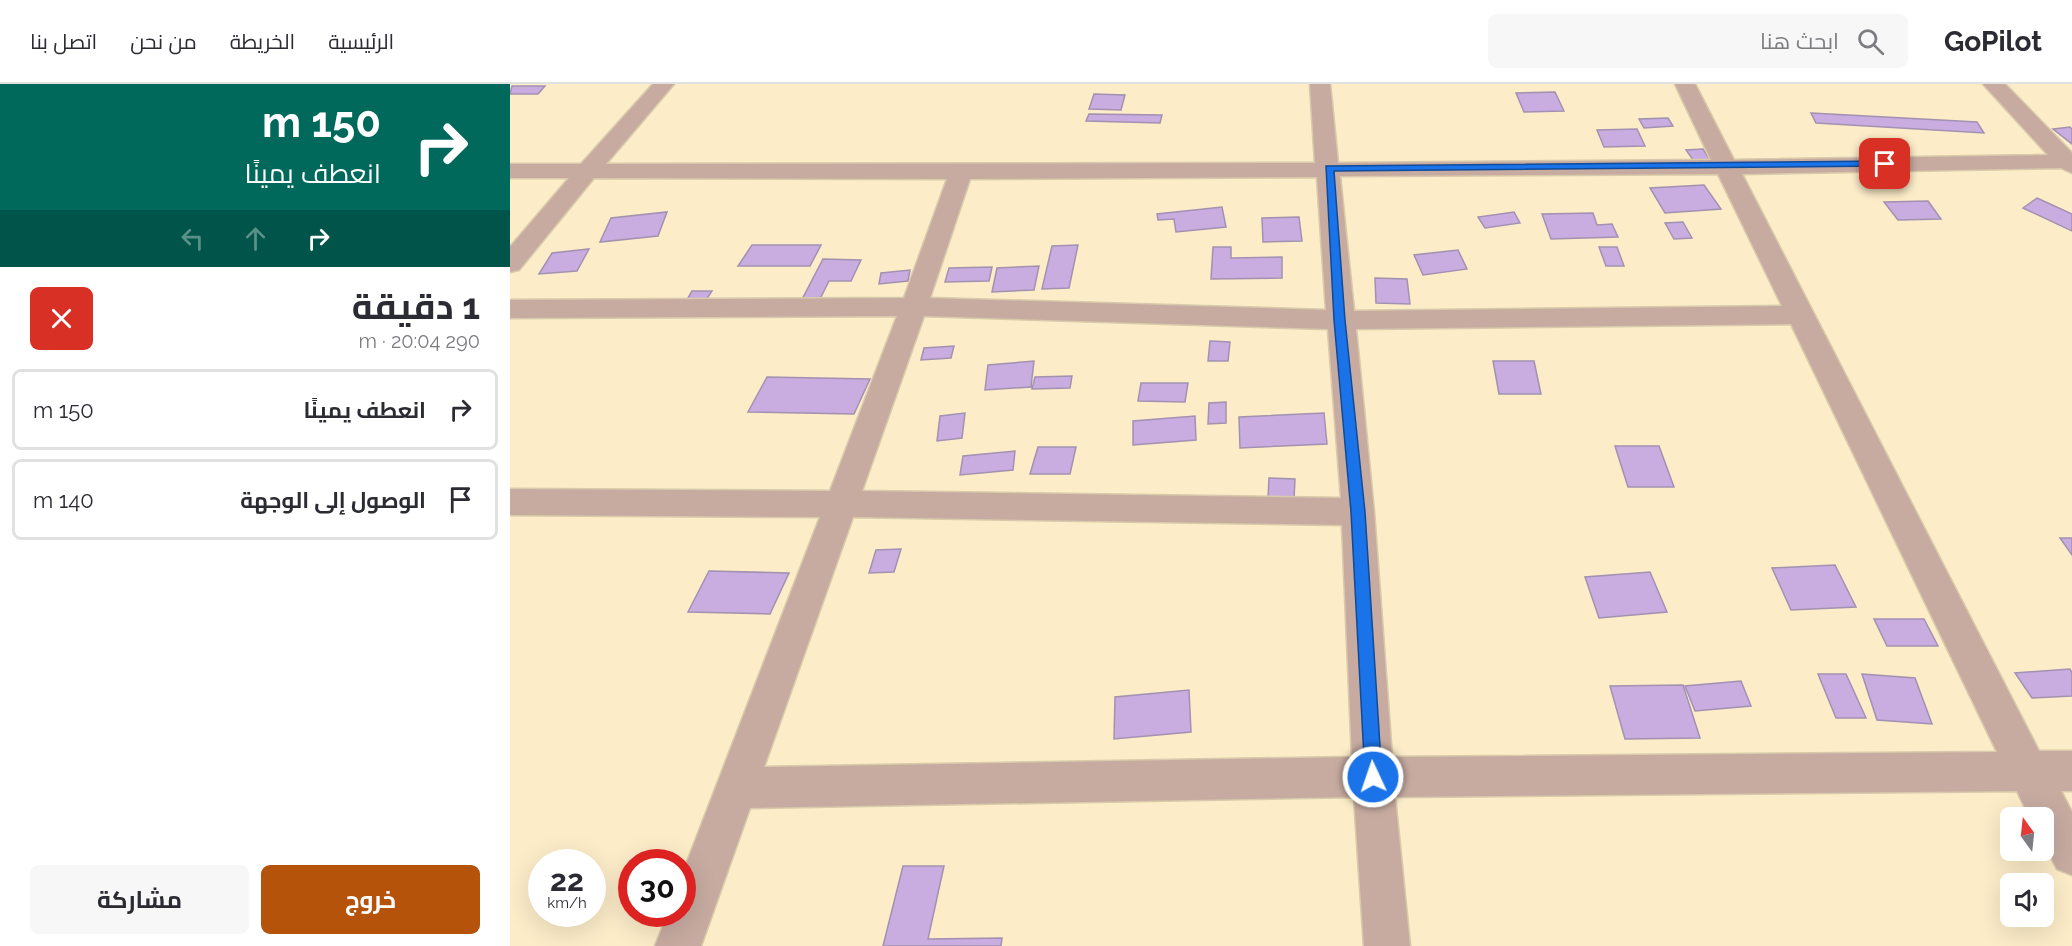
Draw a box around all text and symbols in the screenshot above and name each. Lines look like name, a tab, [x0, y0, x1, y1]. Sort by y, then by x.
search box	[1488, 14, 1908, 68]
icon: search	[1854, 25, 1887, 58]
text: GoPilot	[1944, 25, 2042, 58]
text: ابحث هنا	[1760, 28, 1839, 54]
text: اتصل بنا	[30, 29, 97, 54]
text: من نحن	[130, 29, 197, 54]
text: الخريطة	[230, 29, 295, 54]
text: الرئيسية	[328, 29, 394, 54]
text: 150 m	[262, 98, 381, 147]
icon: right	[402, 108, 480, 186]
pin	[1859, 138, 1910, 189]
icon: arrive	[1868, 147, 1901, 180]
text: انعطف يمينًا	[244, 158, 381, 189]
icon: left	[176, 222, 209, 255]
icon: ahead	[239, 222, 272, 255]
icon: right	[302, 222, 335, 255]
text: 1 دقيقة	[352, 285, 480, 327]
button: close	[30, 287, 93, 350]
text: 290 m · 20:04	[359, 329, 480, 353]
icon: right	[444, 393, 477, 426]
text: 150 m	[33, 397, 94, 423]
text: انعطف يمينًا	[303, 397, 426, 423]
icon: arrive	[444, 483, 477, 516]
text: 140 m	[33, 487, 94, 513]
text: الوصول إلى الوجهة	[240, 487, 426, 513]
position arrow	[1341, 745, 1405, 809]
north arrow	[2000, 807, 2054, 861]
map controls	[2000, 807, 2054, 927]
speed limit sign: 30	[618, 849, 696, 927]
text: 22	[550, 863, 584, 898]
button: مشاركة	[30, 865, 249, 934]
button: خروج	[261, 865, 480, 934]
button: sound	[2000, 873, 2054, 927]
text: km/h	[547, 894, 587, 912]

